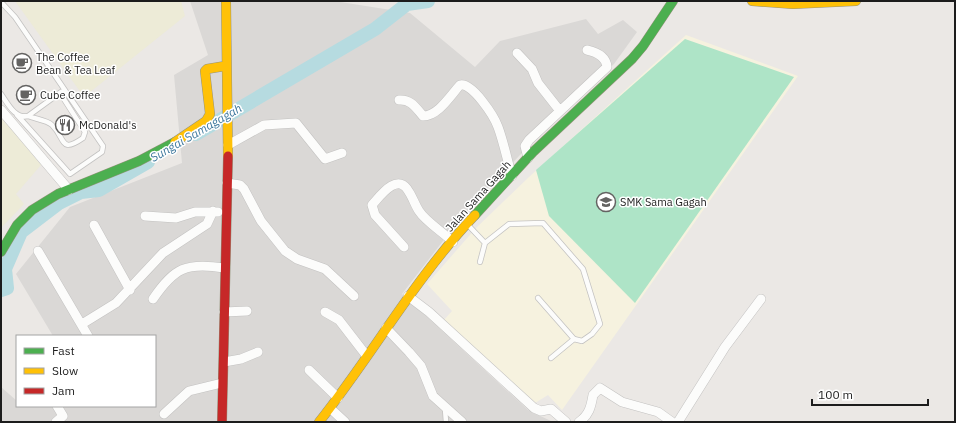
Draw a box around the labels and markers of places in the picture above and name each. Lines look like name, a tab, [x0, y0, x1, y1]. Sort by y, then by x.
place label: The Coffee Bean & Tea Leaf	[36, 50, 116, 77]
cafe icon: The Coffee Bean & Tea Leaf	[11, 52, 33, 74]
cafe icon: Cube Coffee	[15, 84, 37, 106]
place label: Cube Coffee	[40, 88, 100, 102]
restaurant icon: McDonald's	[54, 114, 76, 136]
place label: McDonald's	[79, 118, 137, 132]
school or university icon: SMK Sama Gagah	[595, 191, 617, 213]
place label: SMK Sama Gagah	[620, 195, 707, 209]

